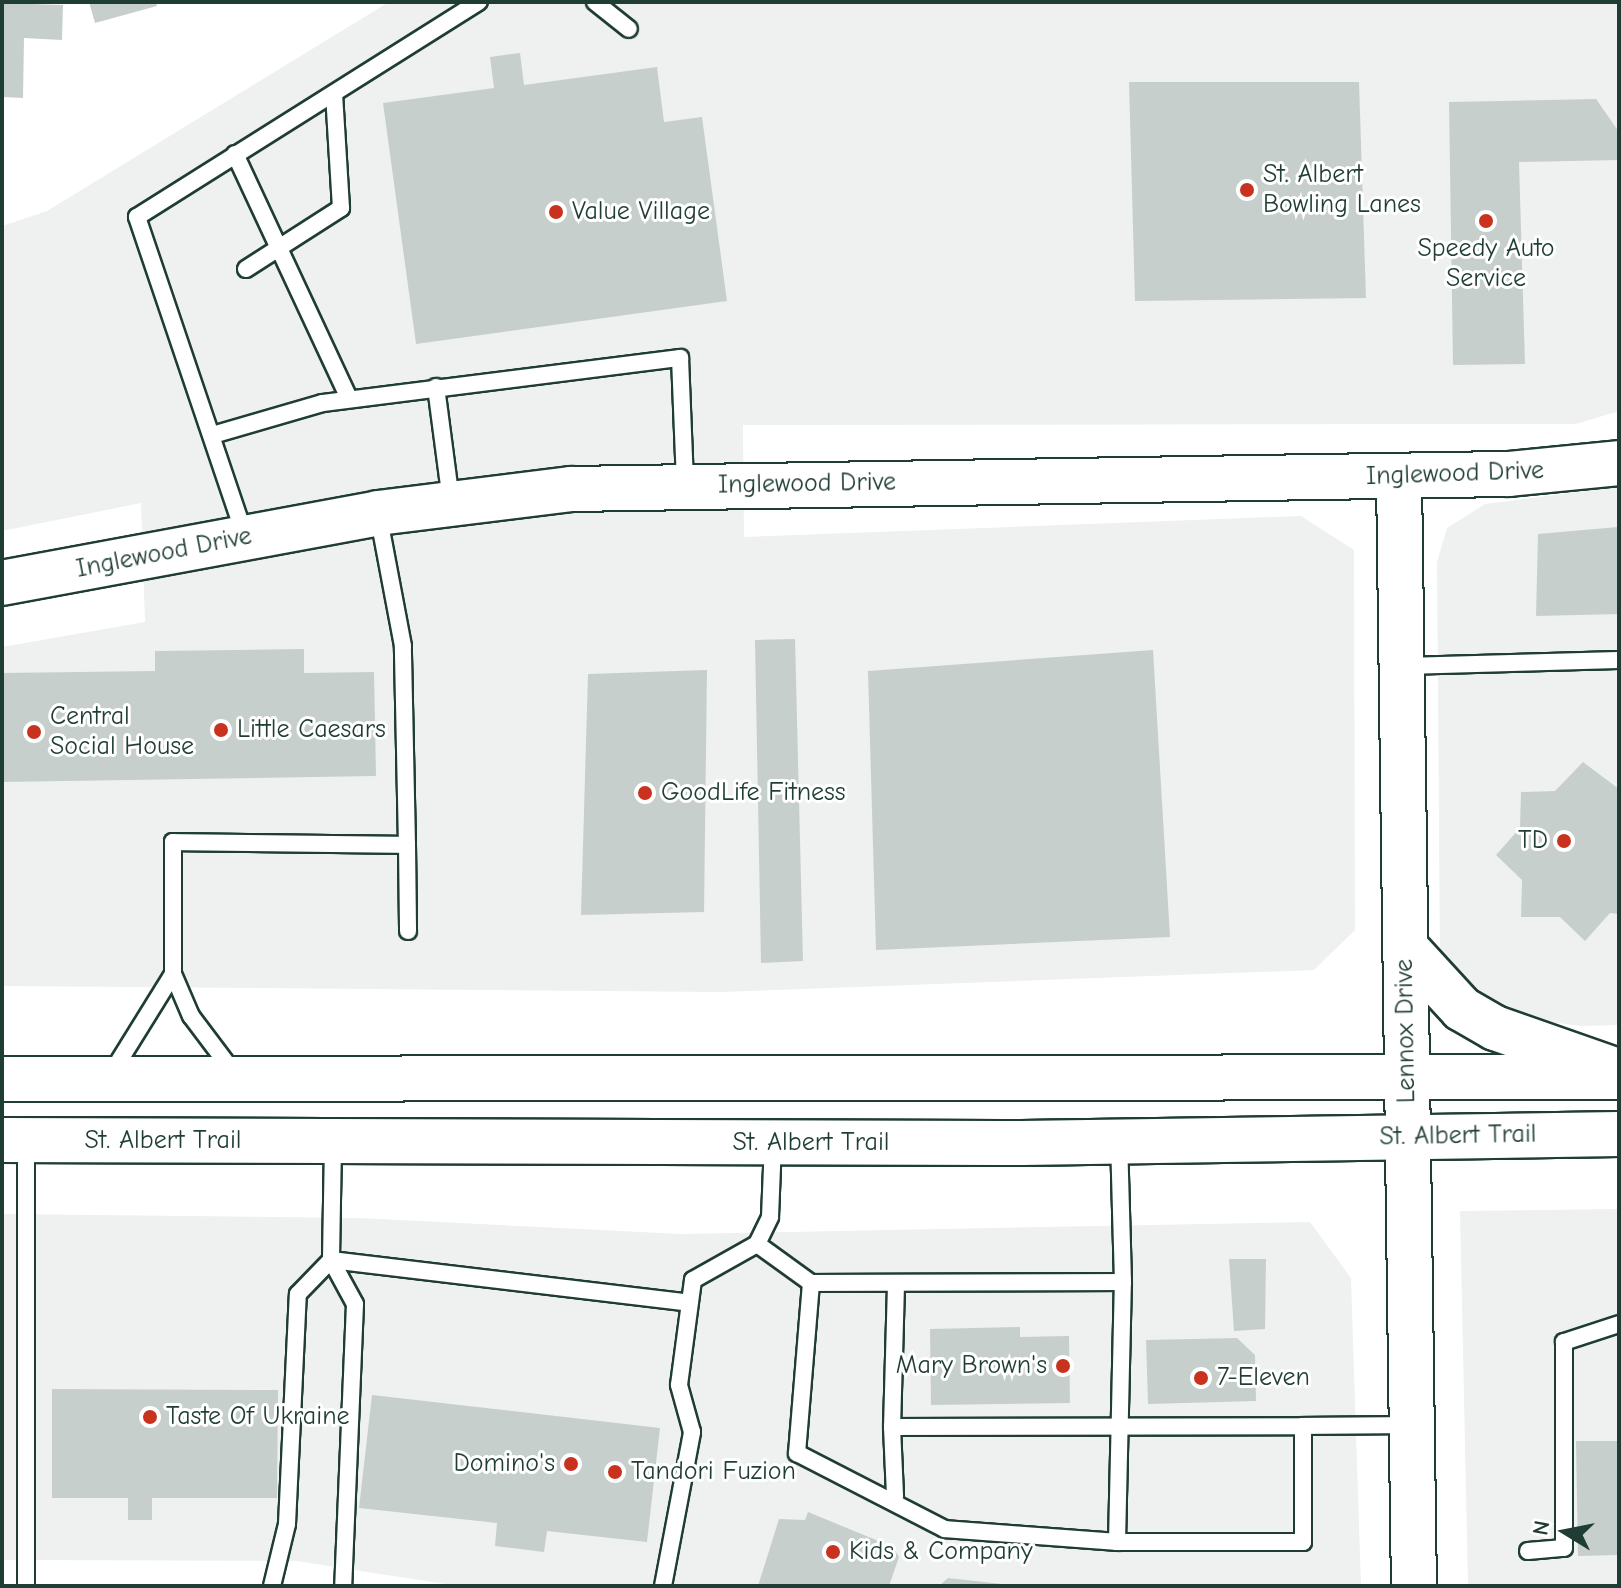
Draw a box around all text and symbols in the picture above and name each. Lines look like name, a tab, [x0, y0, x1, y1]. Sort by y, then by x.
place label: St. Albert Bowling Lanes	[1263, 159, 1421, 220]
marker: St. Albert Bowling Lanes	[1238, 181, 1256, 199]
place label: Value Village	[572, 196, 710, 228]
marker: Value Village	[547, 203, 565, 221]
marker: Speedy Auto Service	[1477, 212, 1495, 230]
place label: Speedy Auto Service	[1417, 233, 1555, 294]
street label: Inglewood Drive	[1365, 455, 1545, 493]
street label: Inglewood Drive	[718, 467, 896, 501]
street label: Inglewood Drive	[74, 521, 254, 585]
place label: Central Social House	[50, 701, 194, 762]
place label: Little Caesars	[237, 714, 386, 746]
marker: Little Caesars	[212, 721, 230, 739]
marker: Central Social House	[25, 723, 43, 741]
place label: GoodLife Fitness	[661, 777, 846, 809]
marker: GoodLife Fitness	[636, 784, 654, 802]
place label: TD	[1518, 825, 1548, 857]
marker: TD	[1555, 832, 1573, 850]
street label: Lennox Drive	[1389, 959, 1423, 1103]
street label: St. Albert Trail	[1379, 1119, 1537, 1153]
street label: St. Albert Trail	[84, 1125, 242, 1157]
street label: St. Albert Trail	[732, 1127, 890, 1159]
place label: Mary Brown's	[896, 1350, 1047, 1382]
marker: Mary Brown's	[1054, 1357, 1072, 1375]
place label: 7-Eleven	[1217, 1362, 1310, 1394]
marker: 7-Eleven	[1192, 1369, 1210, 1387]
place label: Taste Of Ukraine	[166, 1401, 350, 1433]
marker: Taste Of Ukraine	[141, 1408, 159, 1426]
place label: Domino's	[453, 1448, 555, 1480]
marker: Domino's	[562, 1455, 580, 1473]
place label: Tandori Fuzion	[631, 1456, 796, 1488]
marker: Tandori Fuzion	[606, 1463, 624, 1481]
north arrow	[1525, 1492, 1605, 1572]
text: N	[1527, 1519, 1555, 1537]
place label: Kids & Company	[849, 1536, 1033, 1568]
marker: Kids & Company	[824, 1543, 842, 1561]

